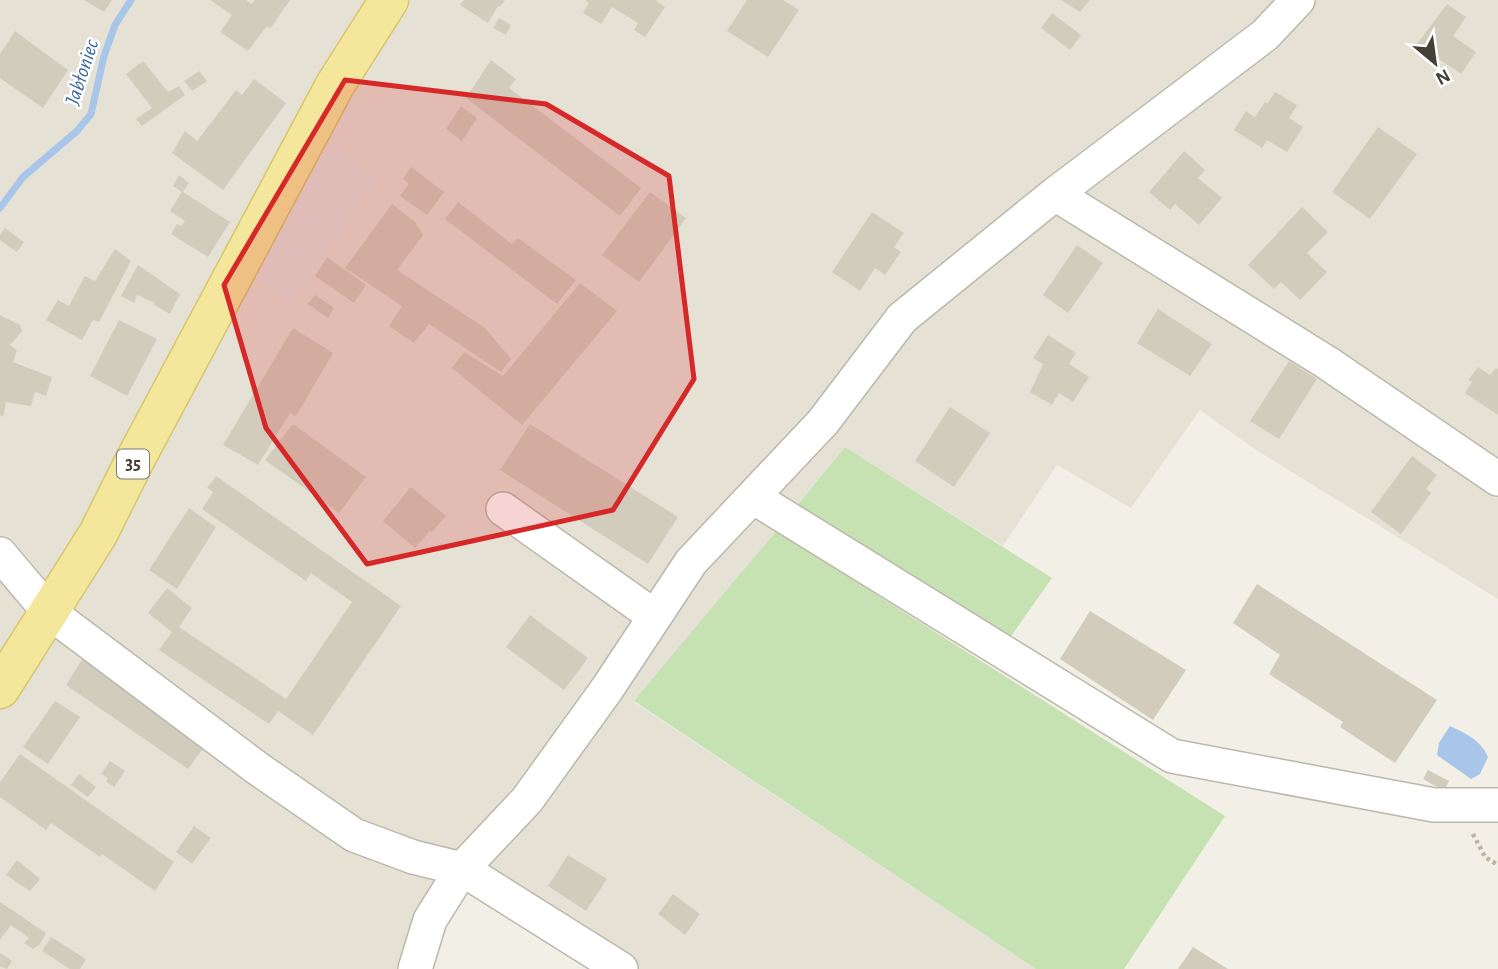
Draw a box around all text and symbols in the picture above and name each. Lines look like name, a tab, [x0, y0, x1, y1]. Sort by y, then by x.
north arrow	[1400, 28, 1470, 98]
water label: Jabłoniec	[61, 36, 103, 108]
text: N	[1432, 65, 1453, 88]
road number: 35	[117, 450, 149, 478]

